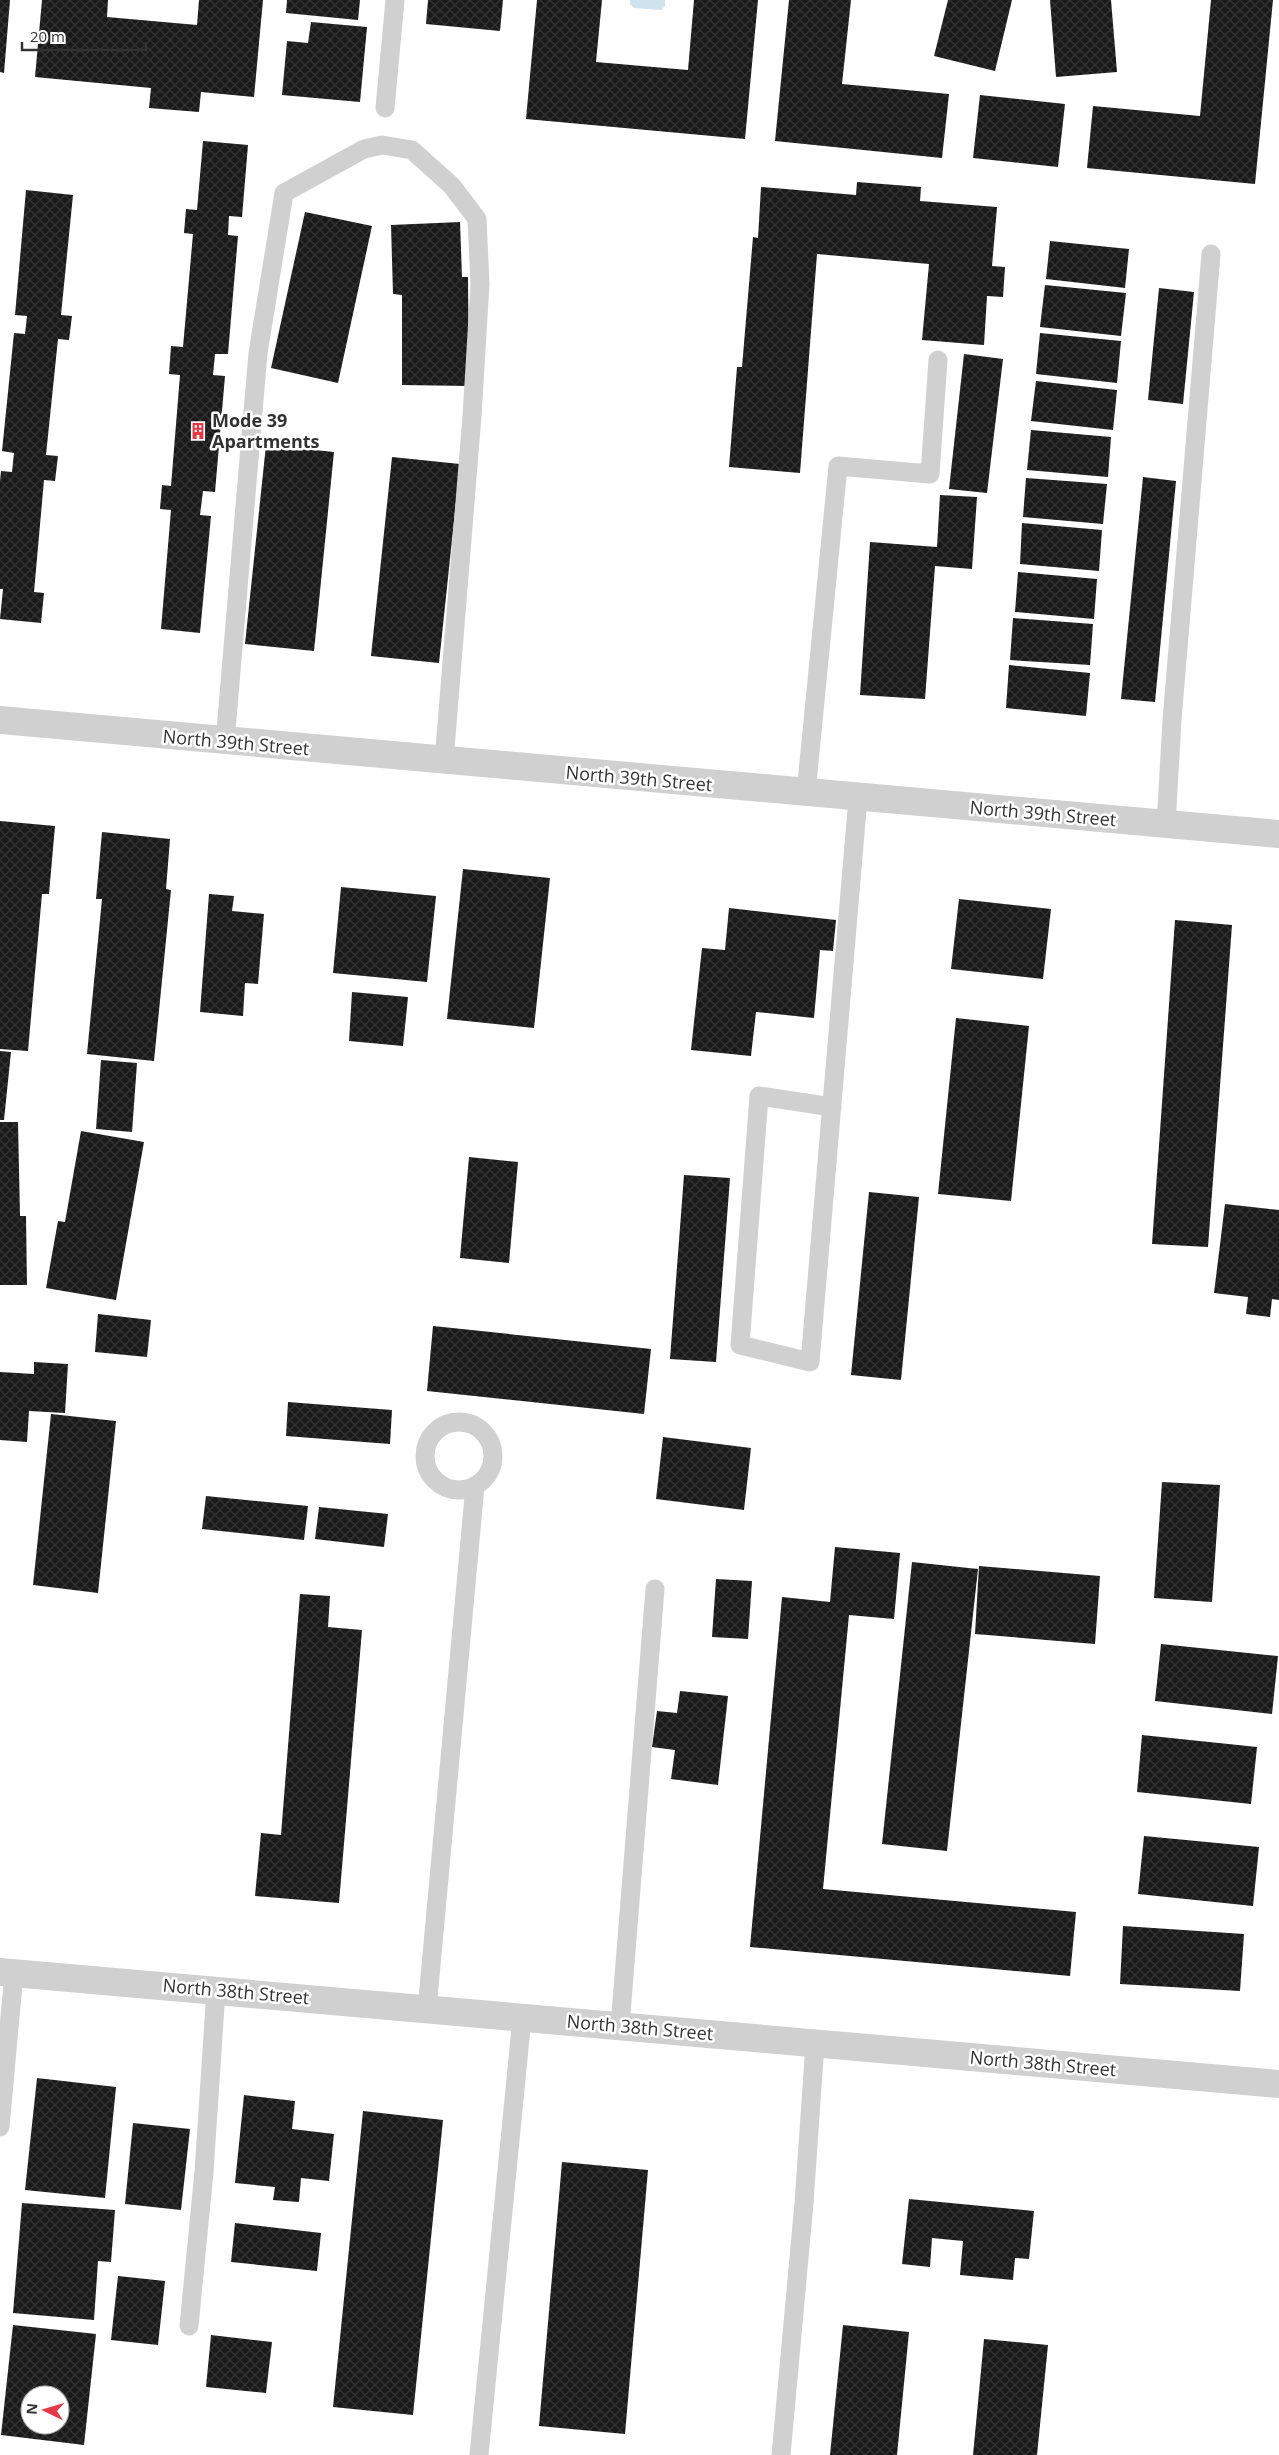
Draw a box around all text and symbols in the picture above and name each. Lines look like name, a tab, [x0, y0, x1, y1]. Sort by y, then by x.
scale bar	[22, 20, 146, 52]
text: 20 m	[30, 26, 65, 46]
place label: Mode 39 Apartments	[212, 408, 320, 453]
building icon: Mode 39 Apartments	[188, 421, 208, 441]
street label: North 39th Street	[162, 724, 310, 760]
street label: North 39th Street	[565, 760, 713, 796]
street label: North 39th Street	[969, 795, 1117, 831]
street label: North 38th Street	[162, 1973, 310, 2009]
street label: North 38th Street	[566, 2009, 714, 2045]
street label: North 38th Street	[969, 2045, 1117, 2081]
north arrow	[20, 2385, 70, 2435]
text: N	[22, 2402, 42, 2415]

